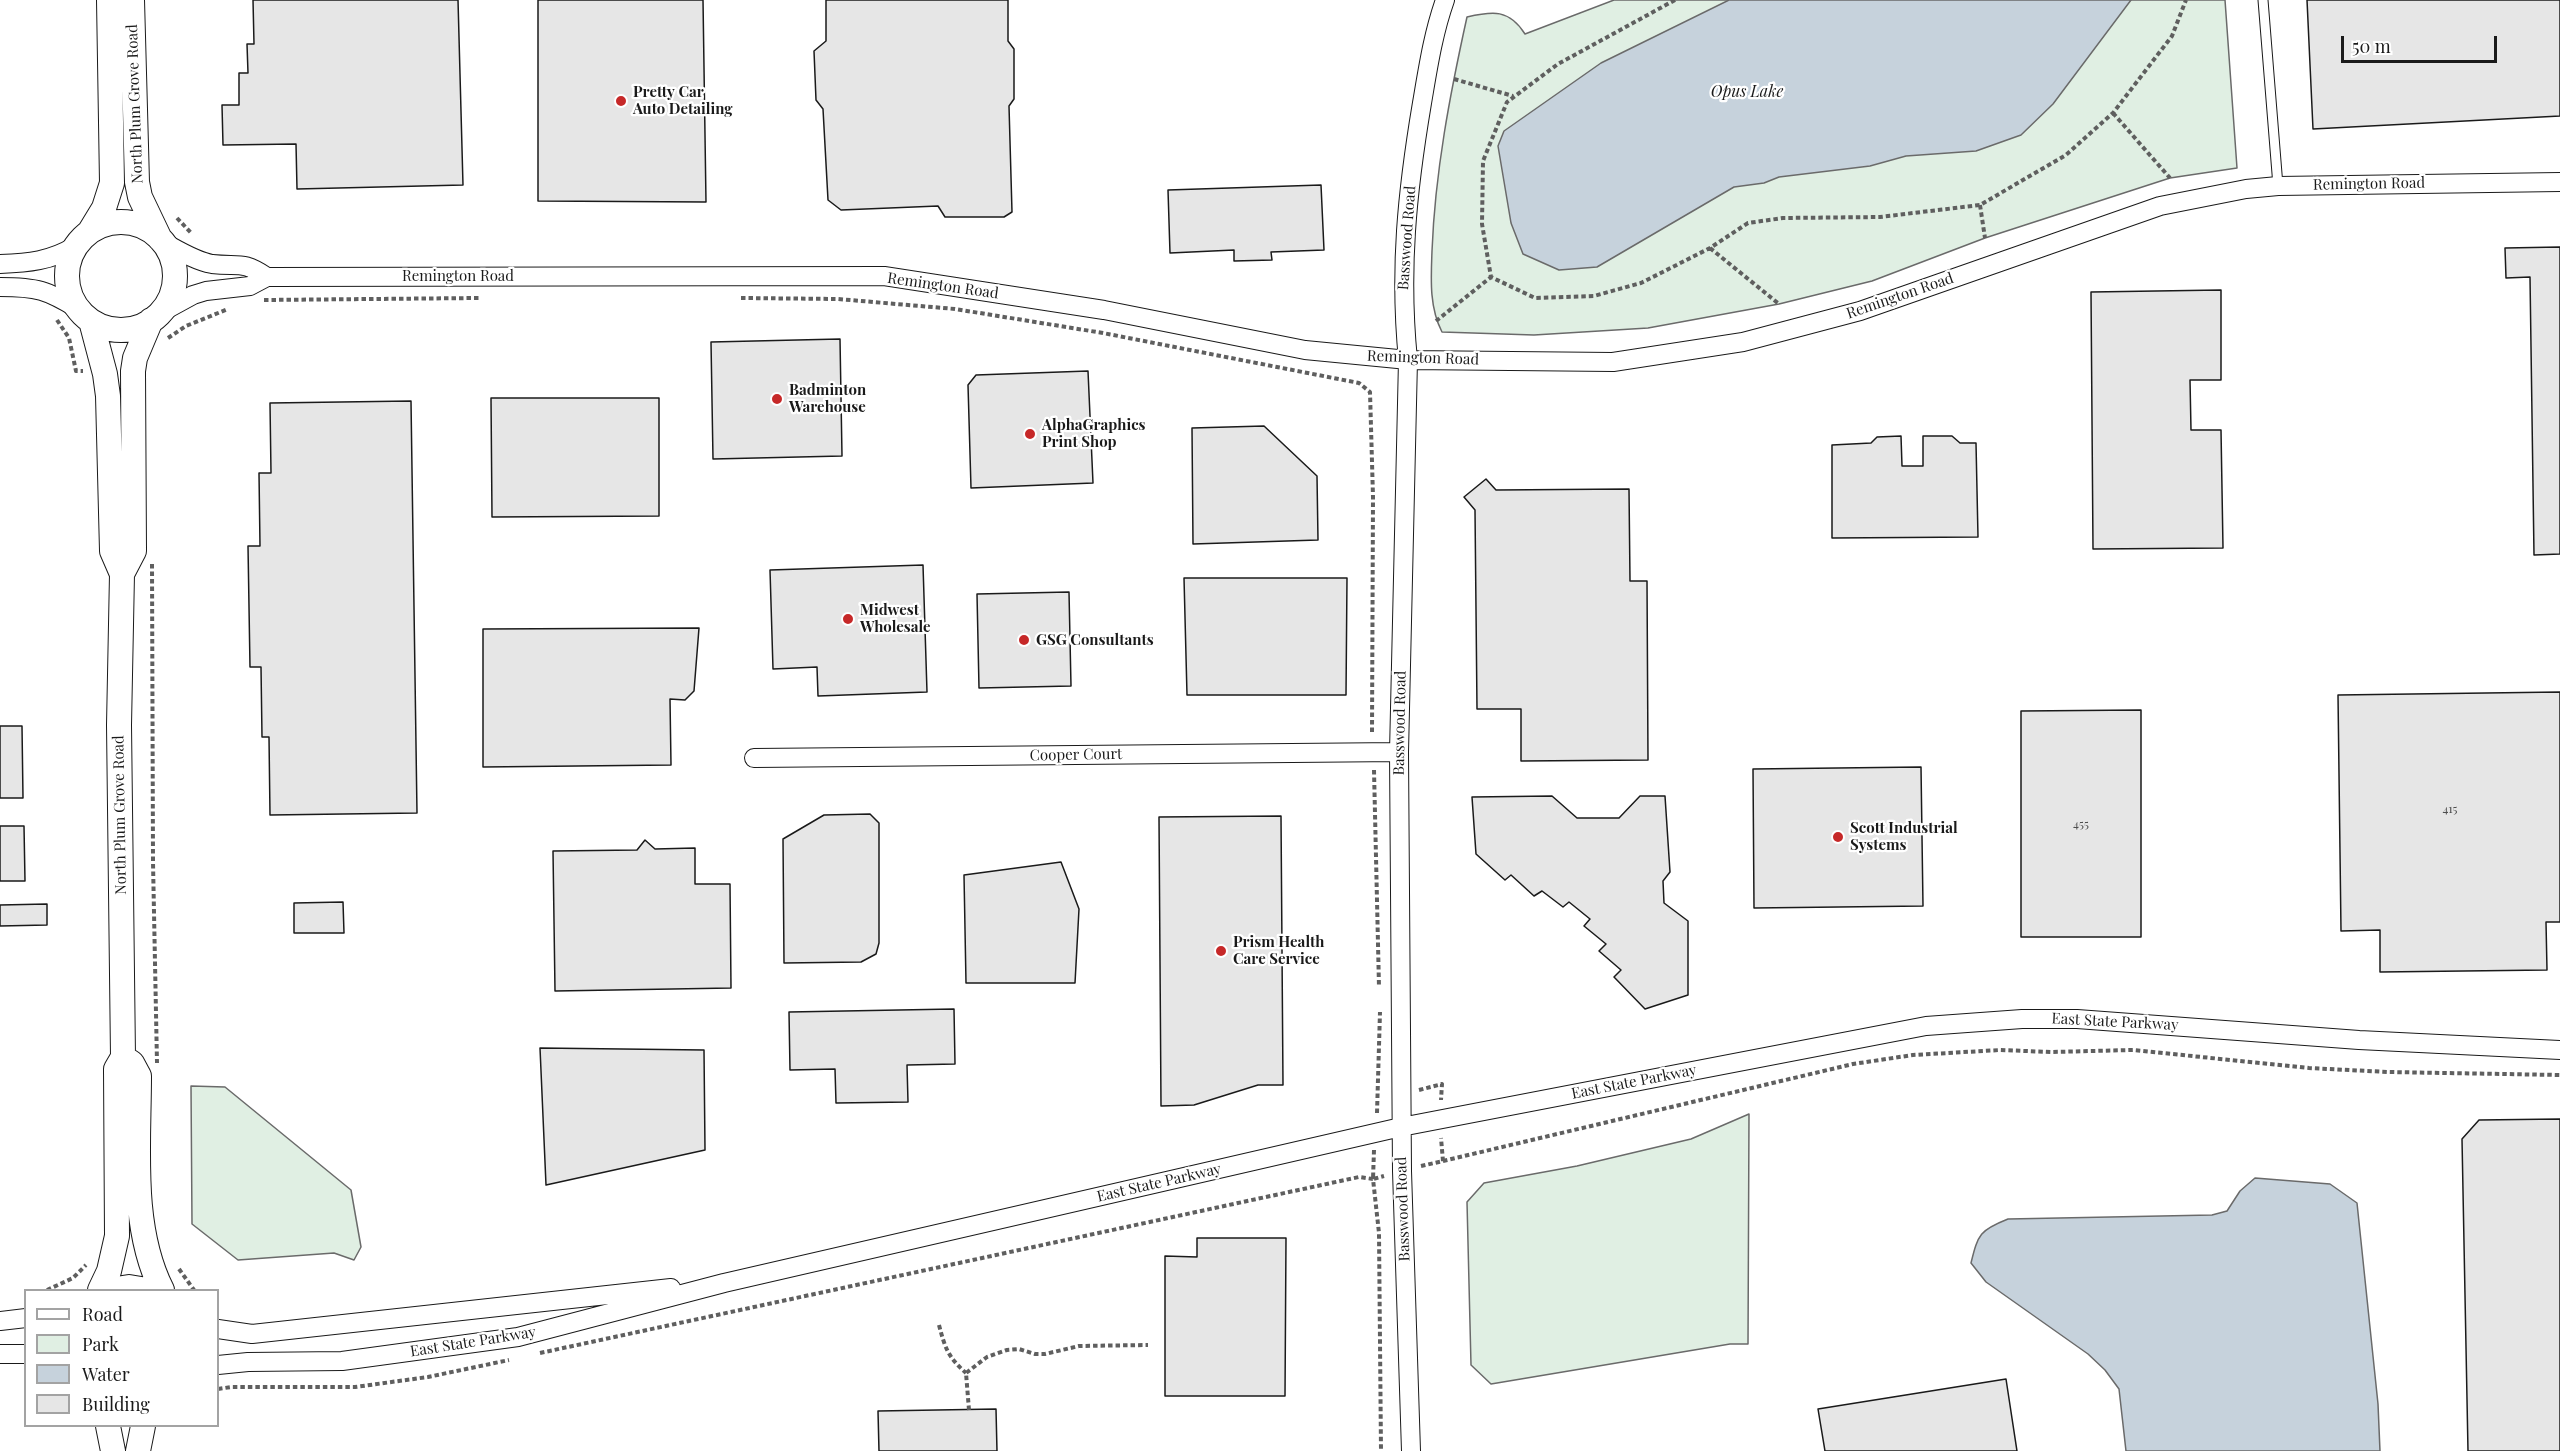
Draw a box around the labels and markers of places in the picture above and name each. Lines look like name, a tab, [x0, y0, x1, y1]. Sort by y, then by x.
place label: Pretty Car Auto Detailing	[633, 83, 733, 118]
marker: Pretty Car Auto Detailing	[614, 94, 628, 108]
place label: Badminton Warehouse	[789, 381, 866, 416]
marker: Badminton Warehouse	[770, 392, 784, 406]
place label: AlphaGraphics Print Shop	[1042, 416, 1146, 451]
marker: AlphaGraphics Print Shop	[1023, 427, 1037, 441]
place label: Midwest Wholesale	[860, 601, 931, 636]
marker: Midwest Wholesale	[841, 612, 855, 626]
place label: GSG Consultants	[1036, 631, 1154, 649]
marker: GSG Consultants	[1017, 633, 1031, 647]
place label: Scott Industrial Systems	[1850, 819, 1958, 854]
marker: Scott Industrial Systems	[1831, 830, 1845, 844]
place label: Prism Health Care Service	[1233, 933, 1324, 968]
marker: Prism Health Care Service	[1214, 944, 1228, 958]

